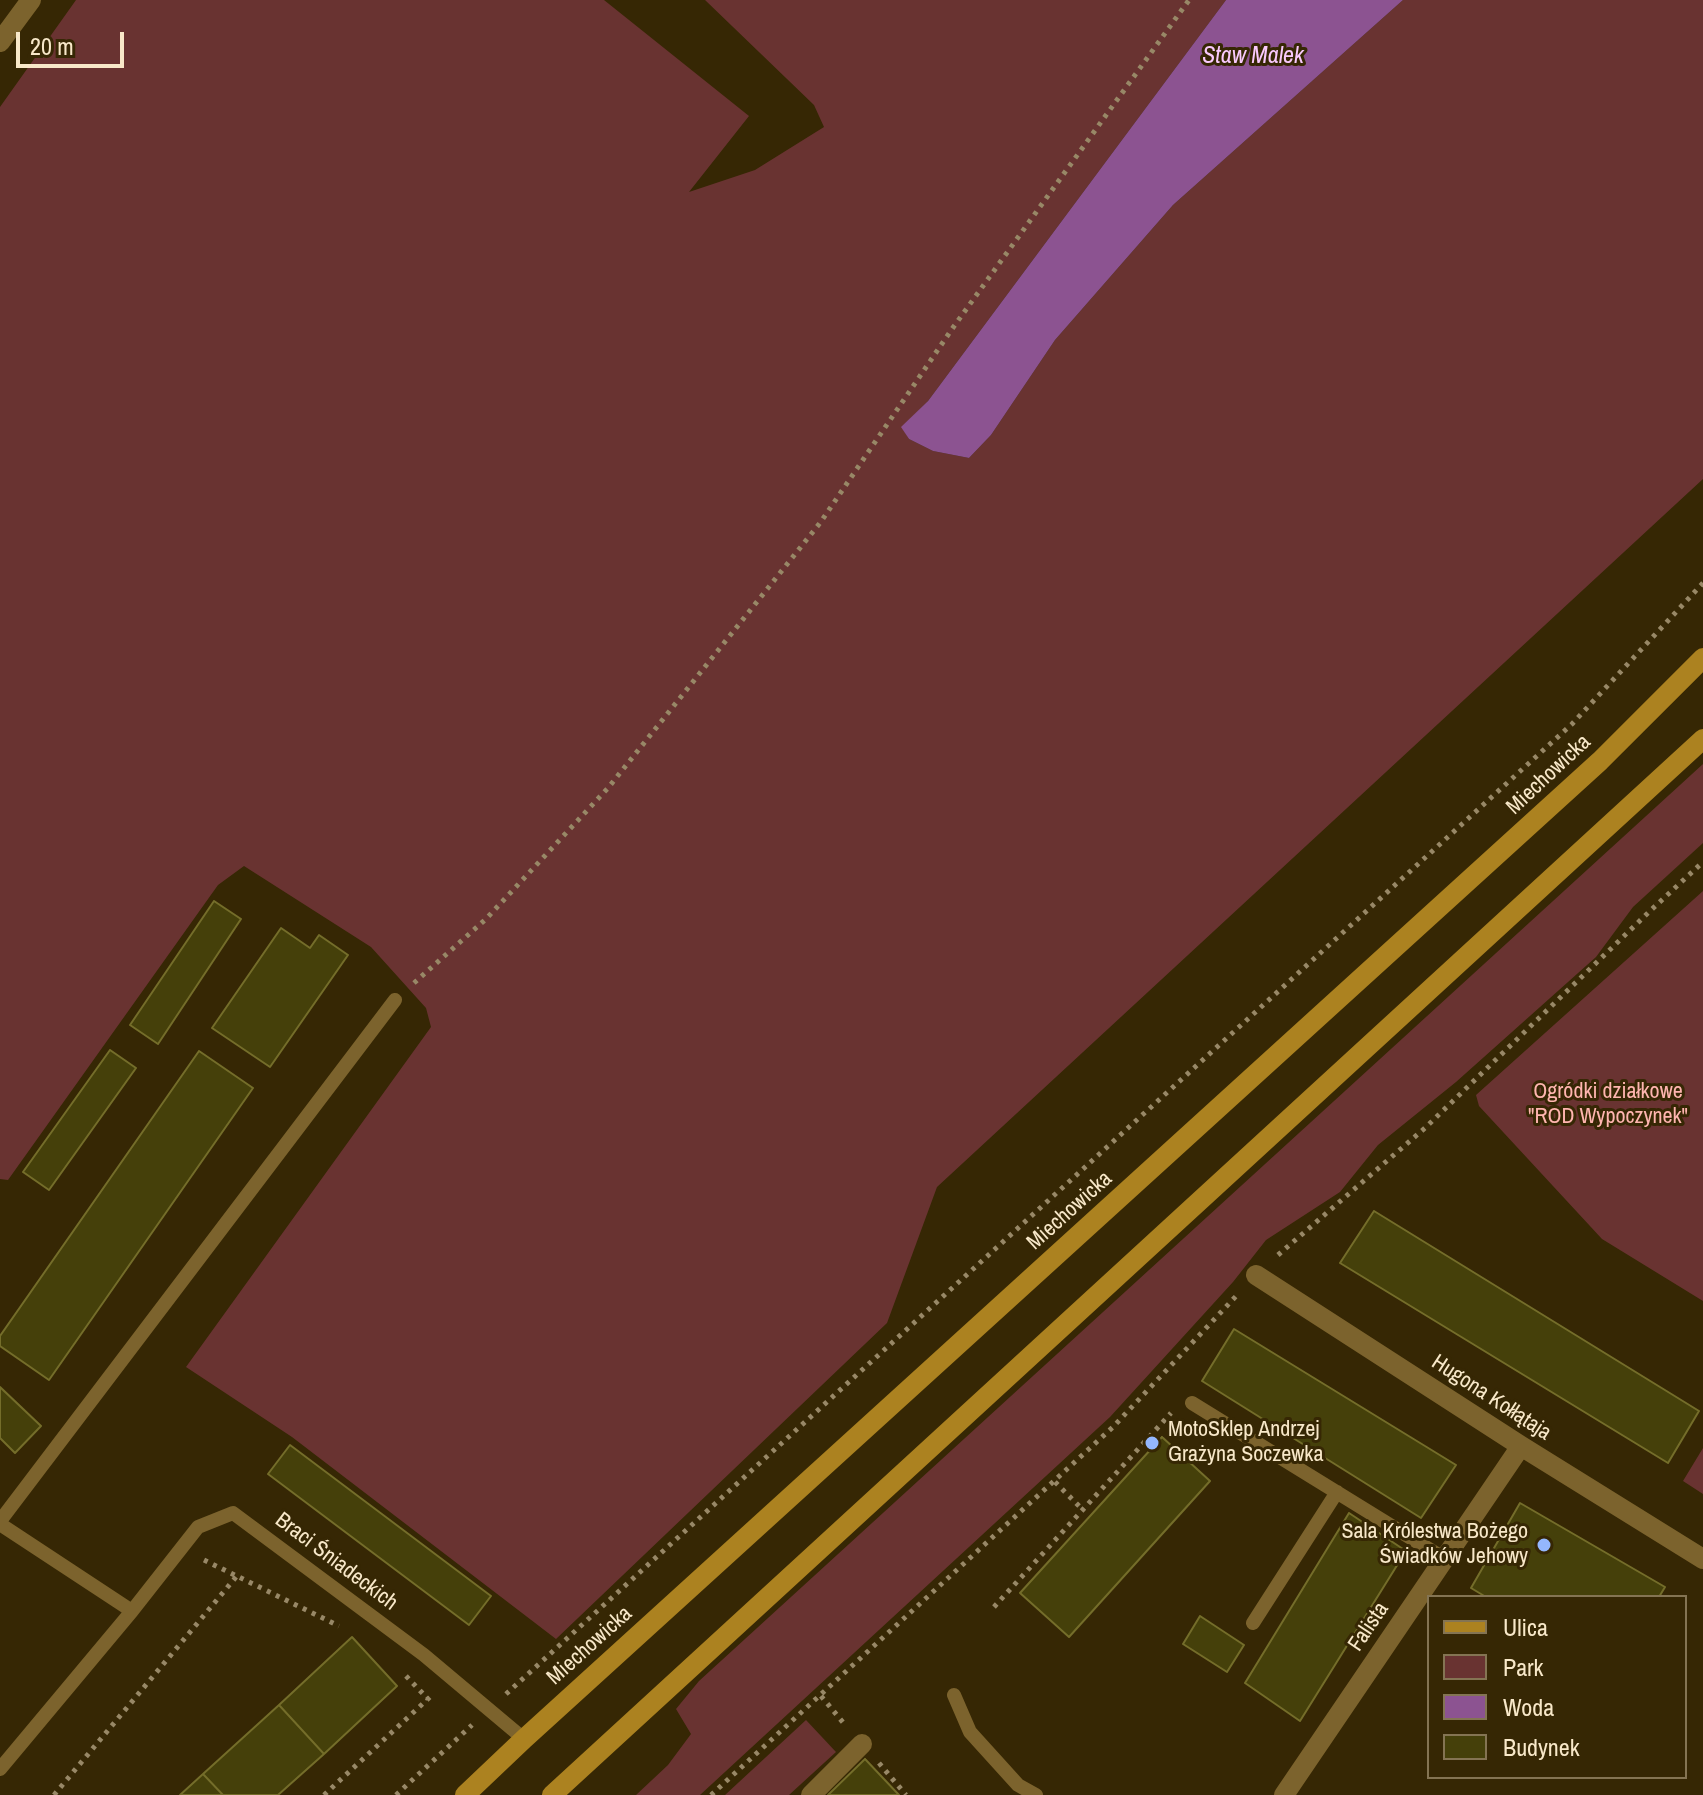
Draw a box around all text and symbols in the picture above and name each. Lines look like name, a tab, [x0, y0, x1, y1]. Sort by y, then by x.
scale bar	[20, 16, 128, 66]
text: 20 m	[30, 30, 74, 62]
water label: Staw Malek	[1202, 43, 1304, 71]
street label: Miechowicka	[1502, 729, 1596, 821]
park label: Ogródki działkowe "ROD Wypoczynek"	[1528, 1079, 1688, 1130]
street label: Miechowicka	[1022, 1166, 1118, 1256]
street label: Hugona Kołłątaja	[1426, 1350, 1556, 1446]
place label: MotoSklep Andrzej Grażyna Soczewka	[1168, 1417, 1323, 1468]
marker: MotoSklep Andrzej Grażyna Soczewka	[1143, 1434, 1161, 1452]
street label: Braci Śniadeckich	[270, 1507, 402, 1617]
place label: Sala Królestwa Bożego Świadków Jehowy	[1341, 1519, 1528, 1570]
marker: Sala Królestwa Bożego Świadków Jehowy	[1535, 1536, 1553, 1554]
legend	[1427, 1595, 1687, 1779]
street label: Falista	[1343, 1598, 1395, 1656]
street label: Miechowicka	[542, 1601, 638, 1691]
text: Ulica	[1503, 1611, 1548, 1643]
text: Park	[1503, 1651, 1543, 1683]
text: Woda	[1503, 1691, 1554, 1723]
text: Budynek	[1503, 1731, 1580, 1763]

